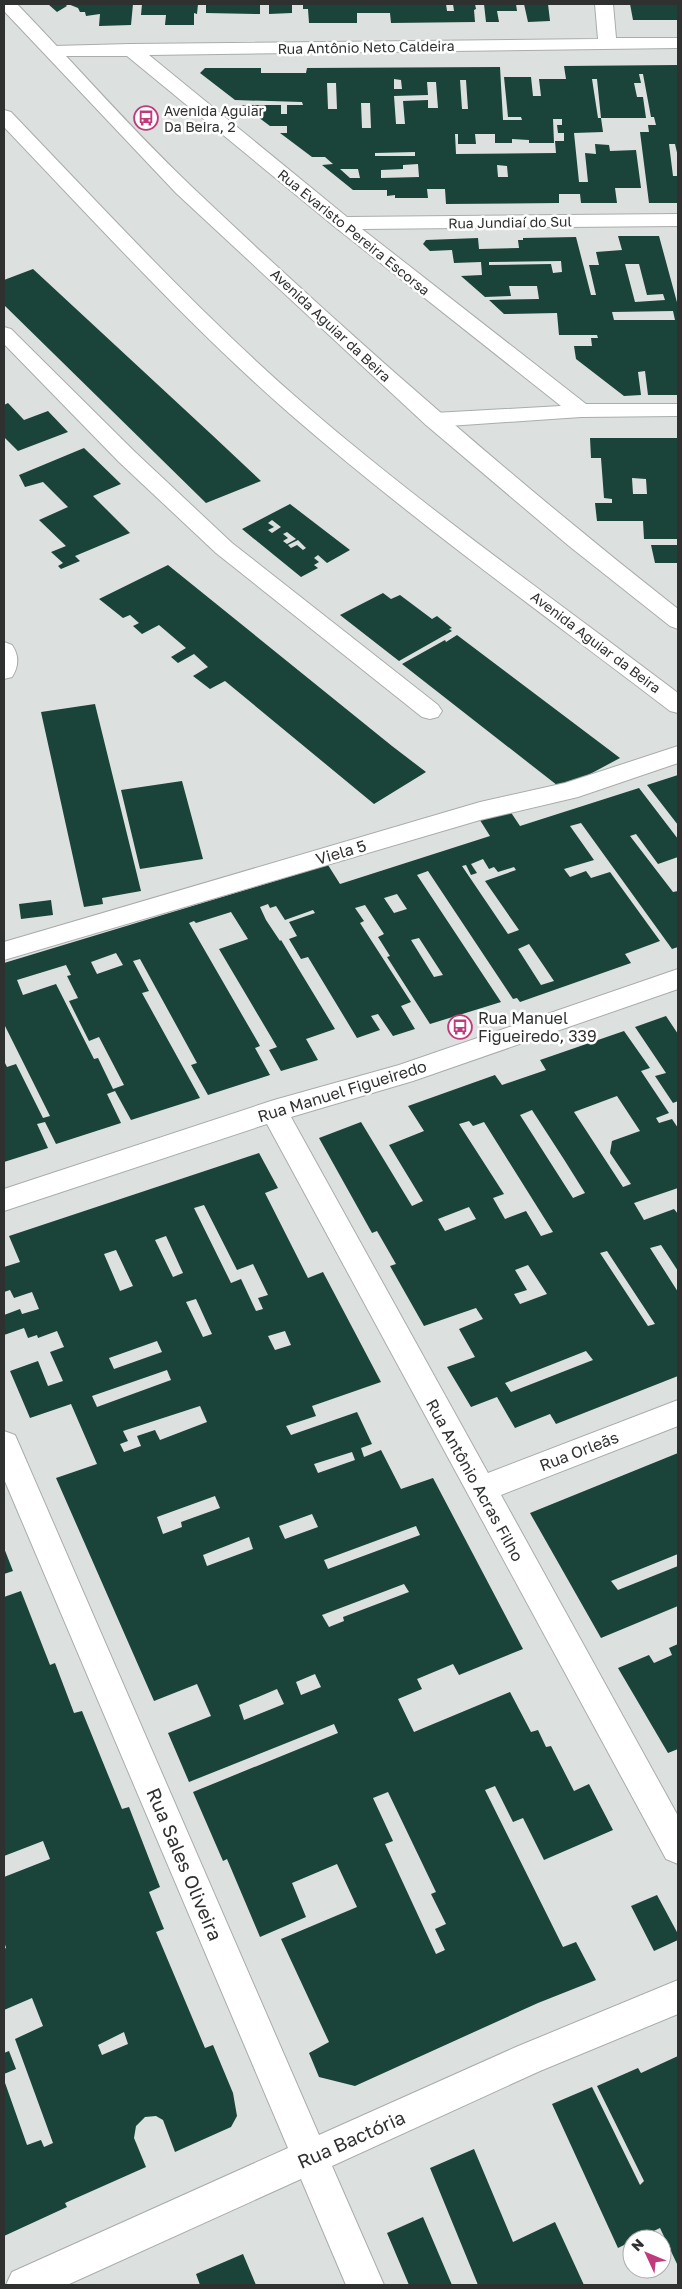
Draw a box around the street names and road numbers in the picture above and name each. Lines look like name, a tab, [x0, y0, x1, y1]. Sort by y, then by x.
street label: Rua Antônio Neto Caldeira	[277, 37, 455, 57]
street label: Rua Evaristo Pereira Escorsa	[274, 165, 434, 299]
street label: Rua Jundiaí do Sul	[448, 212, 572, 232]
street label: Avenida Aguiar da Beira	[267, 265, 395, 385]
street label: Avenida Aguiar da Beira	[528, 588, 664, 696]
street label: Viela 5	[313, 835, 369, 869]
street label: Rua Manuel Figueiredo	[255, 1056, 429, 1126]
street label: Rua Antônio Acras Filho	[422, 1395, 528, 1565]
street label: Rua Orleãs	[537, 1427, 621, 1475]
street label: Rua Sales Oliveira	[142, 1784, 228, 1944]
street label: Rua Bactória	[294, 2105, 408, 2173]

